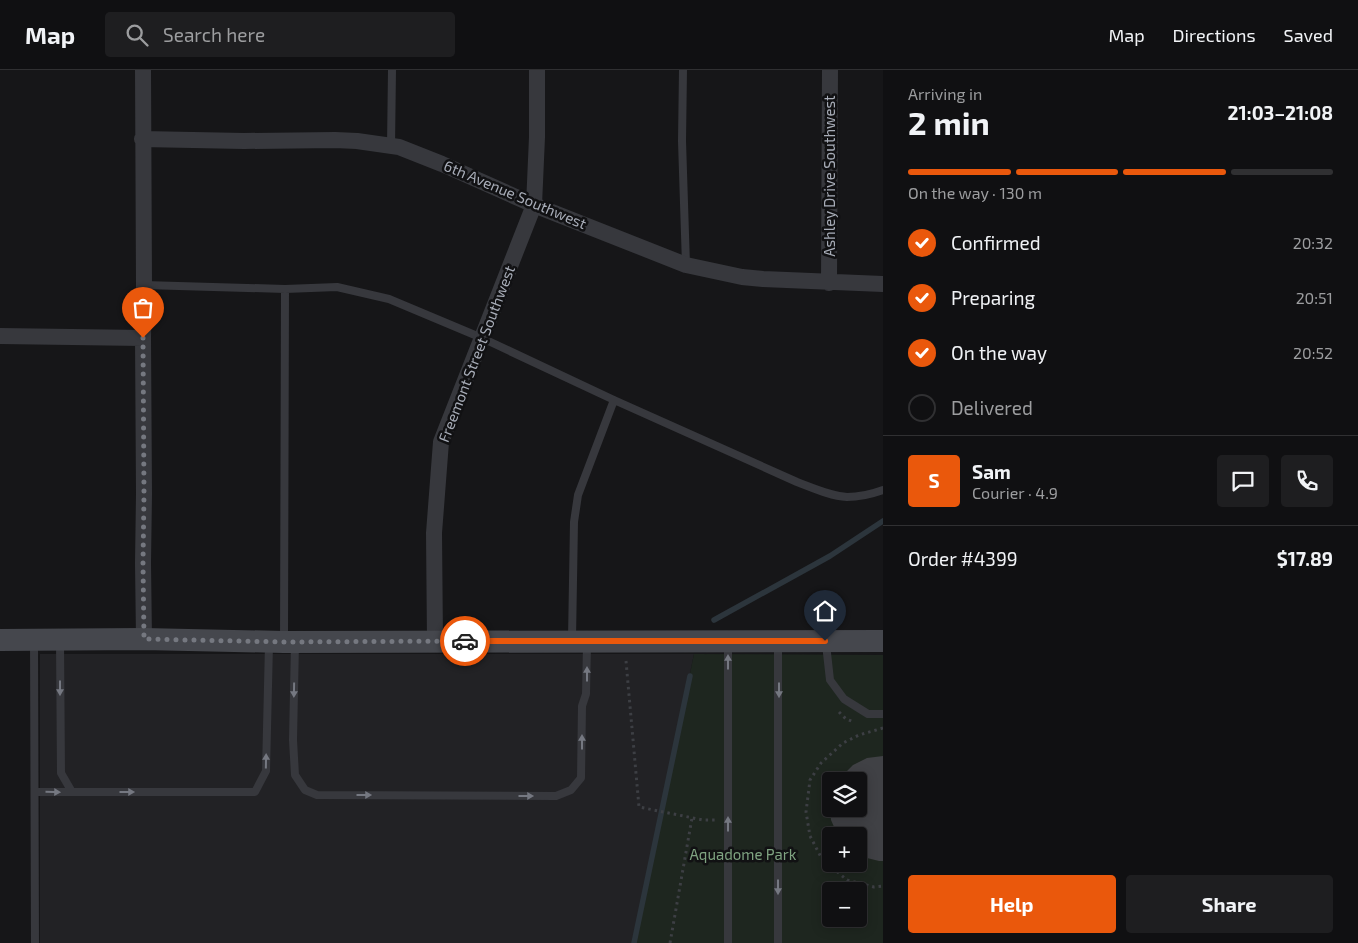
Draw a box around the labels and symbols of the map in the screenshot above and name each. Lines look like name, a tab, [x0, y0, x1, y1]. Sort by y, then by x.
street label: Ashley Drive Southwest	[820, 95, 838, 257]
street label: 6th Avenue Southwest	[441, 156, 590, 232]
street label: Freemont Street Southwest	[434, 262, 518, 445]
pin	[122, 287, 164, 338]
pin	[804, 590, 846, 641]
courier	[440, 616, 490, 666]
one-way arrow	[724, 654, 732, 670]
one-way arrow	[583, 666, 591, 682]
one-way arrow	[56, 680, 64, 696]
one-way arrow	[290, 682, 298, 698]
one-way arrow	[774, 682, 782, 698]
one-way arrow	[578, 734, 586, 750]
one-way arrow	[263, 752, 271, 768]
one-way arrow	[46, 788, 62, 796]
one-way arrow	[119, 788, 135, 796]
one-way arrow	[356, 791, 372, 799]
one-way arrow	[518, 792, 534, 800]
one-way arrow	[724, 816, 732, 832]
park label: Aquadome Park	[690, 845, 797, 863]
one-way arrow	[774, 880, 782, 896]

